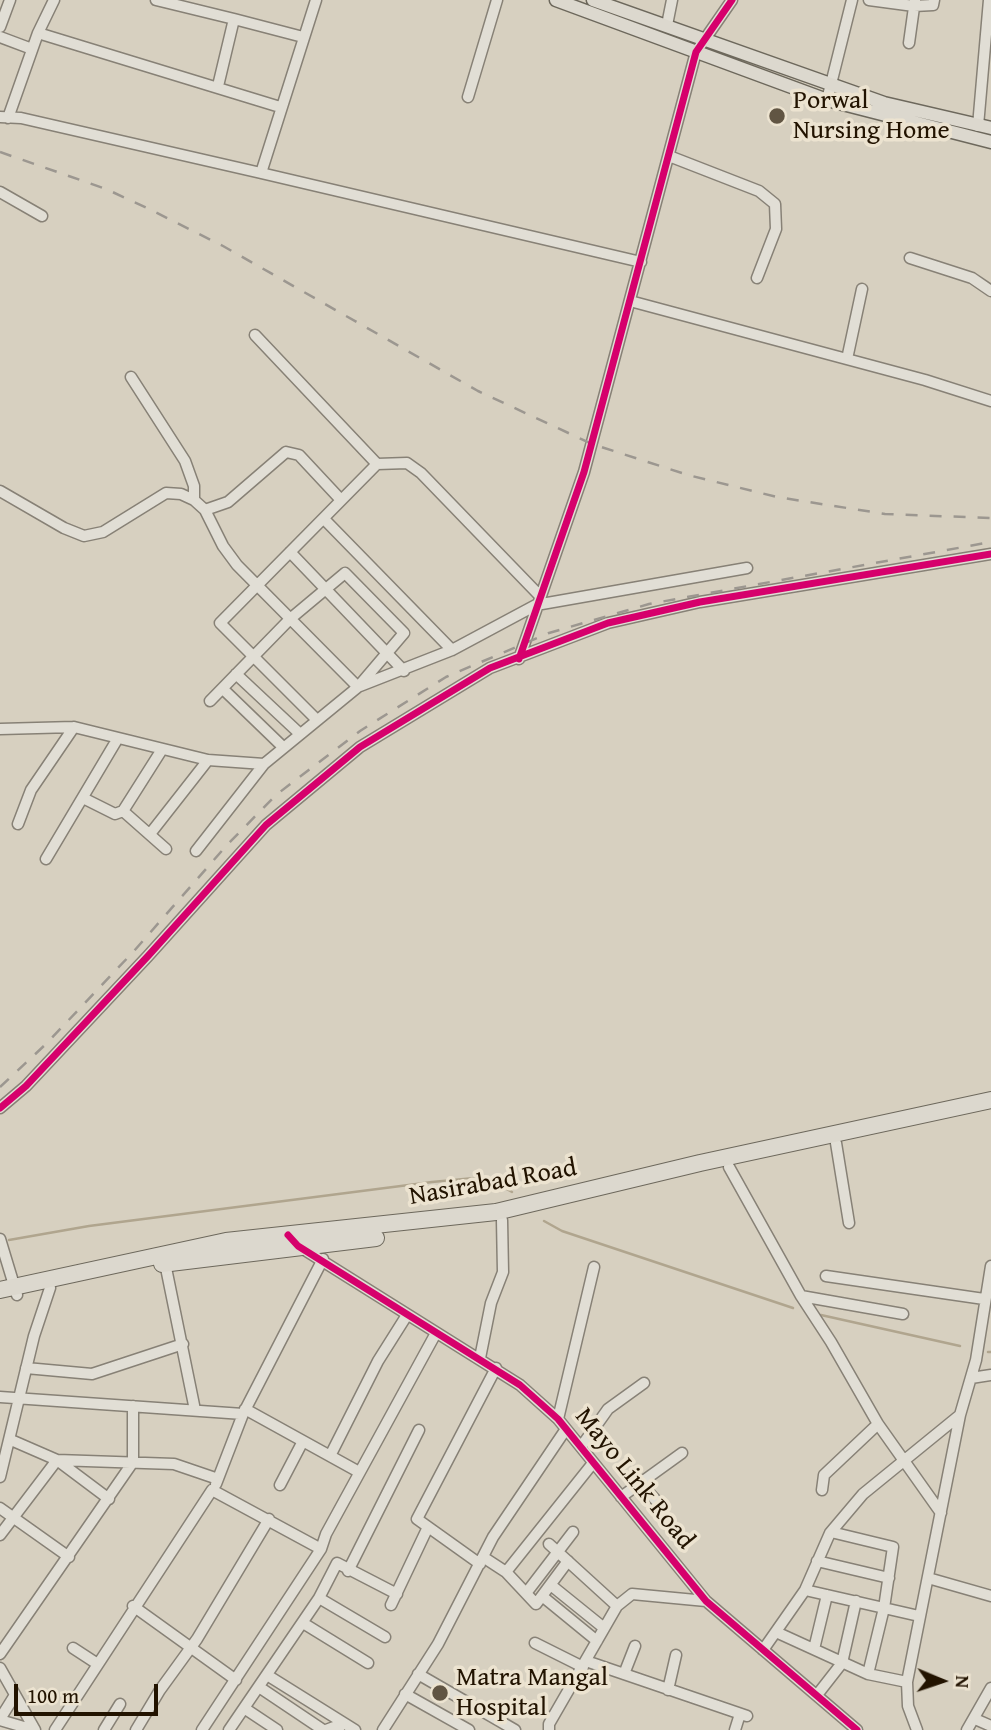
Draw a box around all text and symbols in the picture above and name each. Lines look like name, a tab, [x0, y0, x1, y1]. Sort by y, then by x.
place label: Porwal Nursing Home	[793, 85, 950, 146]
marker: Porwal Nursing Home	[767, 106, 787, 126]
street label: Nasirabad Road	[407, 1153, 579, 1213]
street label: Mayo Link Road	[567, 1402, 701, 1556]
north arrow	[907, 1646, 977, 1716]
place label: Matra Mangal Hospital	[456, 1662, 608, 1724]
scale bar	[18, 1670, 161, 1714]
text: N	[949, 1675, 977, 1689]
text: 100 m	[27, 1680, 79, 1711]
marker: Matra Mangal Hospital	[430, 1683, 450, 1703]

